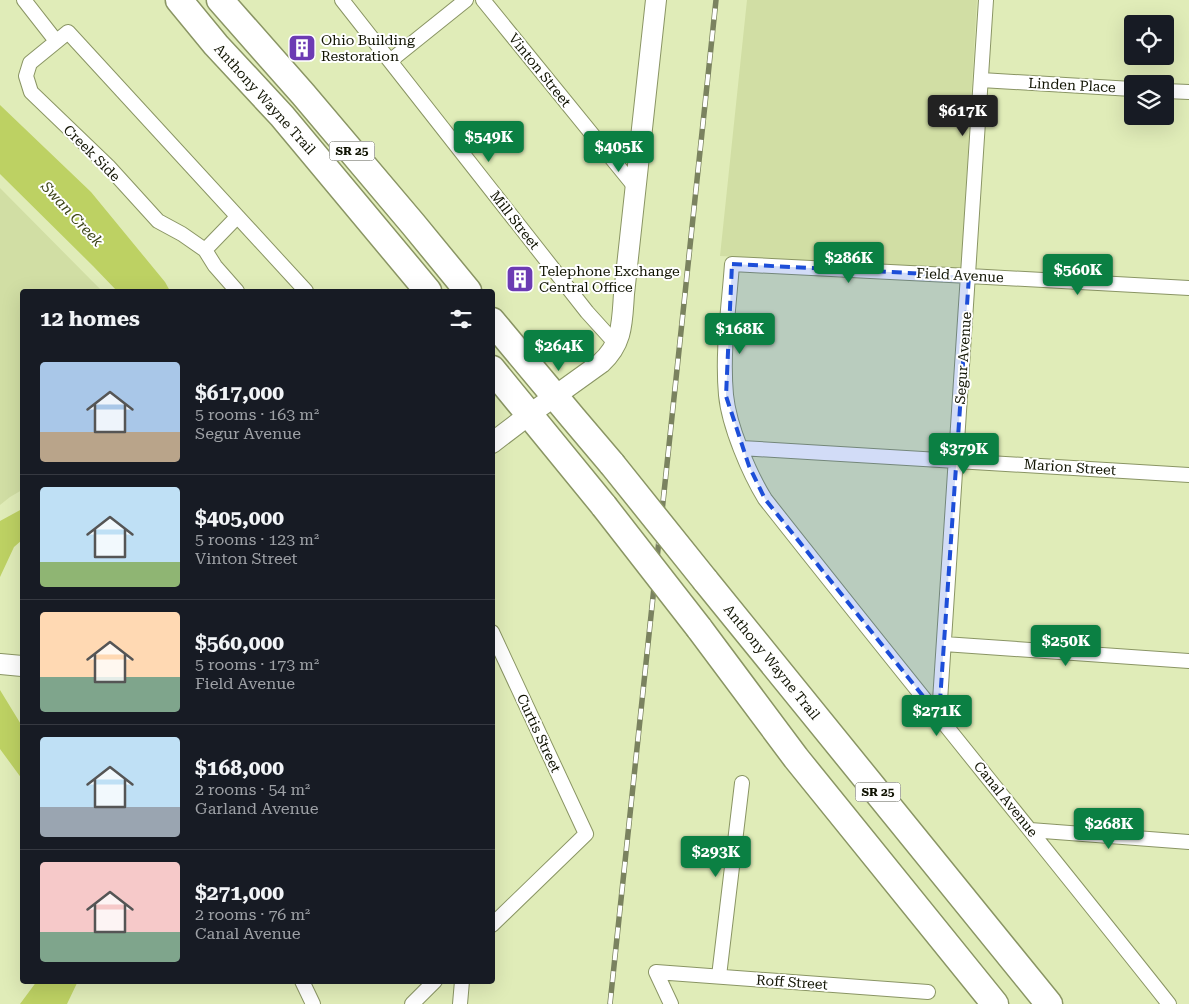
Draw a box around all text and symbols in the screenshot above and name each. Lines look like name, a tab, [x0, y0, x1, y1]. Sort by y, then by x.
map controls	[1124, 15, 1174, 125]
button: locate	[1124, 15, 1174, 65]
street label: Vinton Street	[506, 30, 574, 110]
place label: Ohio Building Restoration	[321, 32, 415, 64]
building icon: Ohio Building Restoration	[287, 33, 317, 63]
street label: Anthony Wayne Trail	[211, 41, 319, 158]
street label: Linden Place	[1028, 75, 1116, 95]
button: layers	[1124, 75, 1174, 125]
pin: $617K	[928, 94, 998, 137]
text: $617K	[939, 101, 987, 120]
pin: $549K	[454, 120, 524, 163]
street label: Creek Side	[60, 121, 124, 185]
text: $549K	[465, 127, 513, 146]
pin: $405K	[584, 130, 654, 173]
text: $405K	[595, 137, 643, 156]
road number: SR 25	[330, 142, 374, 160]
water label: Swan Creek	[37, 177, 107, 251]
street label: Mill Street	[487, 187, 543, 253]
pin: $286K	[814, 242, 884, 284]
text: $286K	[825, 248, 873, 267]
pin: $560K	[1043, 254, 1113, 296]
text: $560K	[1054, 260, 1102, 279]
place label: Telephone Exchange Central Office	[539, 263, 680, 295]
building icon: Telephone Exchange Central Office	[505, 264, 535, 294]
street label: Field Avenue	[916, 265, 1004, 285]
icon: filters	[447, 305, 475, 333]
text: 12 homes	[40, 307, 140, 331]
street label: Segur Avenue	[952, 311, 974, 405]
pin: $168K	[705, 312, 775, 355]
text: $168K	[716, 319, 764, 338]
pin: $264K	[524, 330, 594, 372]
text: $264K	[535, 336, 583, 355]
text: $617,000	[195, 381, 284, 405]
icon: home	[80, 382, 140, 442]
text: 5 rooms · 163 m²	[195, 405, 319, 424]
text: Segur Avenue	[195, 424, 301, 443]
pin: $379K	[929, 432, 999, 475]
text: $379K	[940, 439, 988, 458]
street label: Marion Street	[1023, 456, 1117, 478]
text: $405,000	[195, 506, 284, 530]
icon: home	[80, 507, 140, 567]
text: 5 rooms · 123 m²	[195, 530, 319, 549]
text: Vinton Street	[195, 549, 298, 568]
street label: Anthony Wayne Trail	[721, 601, 824, 723]
pin: $250K	[1031, 624, 1101, 667]
text: $560,000	[195, 631, 284, 655]
text: $250K	[1042, 631, 1090, 650]
icon: home	[80, 632, 140, 692]
text: 5 rooms · 173 m²	[195, 655, 319, 674]
text: Field Avenue	[195, 674, 295, 693]
street label: Curtis Street	[514, 691, 564, 775]
pin: $271K	[902, 694, 972, 737]
text: $271K	[913, 701, 961, 720]
text: $168,000	[195, 756, 284, 780]
icon: home	[80, 757, 140, 817]
street label: Canal Avenue	[971, 758, 1041, 840]
text: 2 rooms · 54 m²	[195, 780, 310, 799]
road number: SR 25	[856, 782, 900, 802]
text: Garland Avenue	[195, 799, 319, 818]
pin: $268K	[1074, 808, 1144, 850]
text: $268K	[1085, 814, 1133, 833]
pin: $293K	[681, 836, 751, 878]
text: $293K	[692, 842, 740, 861]
text: $271,000	[195, 881, 284, 905]
icon: home	[80, 882, 140, 942]
text: 2 rooms · 76 m²	[195, 905, 310, 924]
text: Canal Avenue	[195, 924, 301, 943]
street label: Roff Street	[756, 972, 828, 992]

